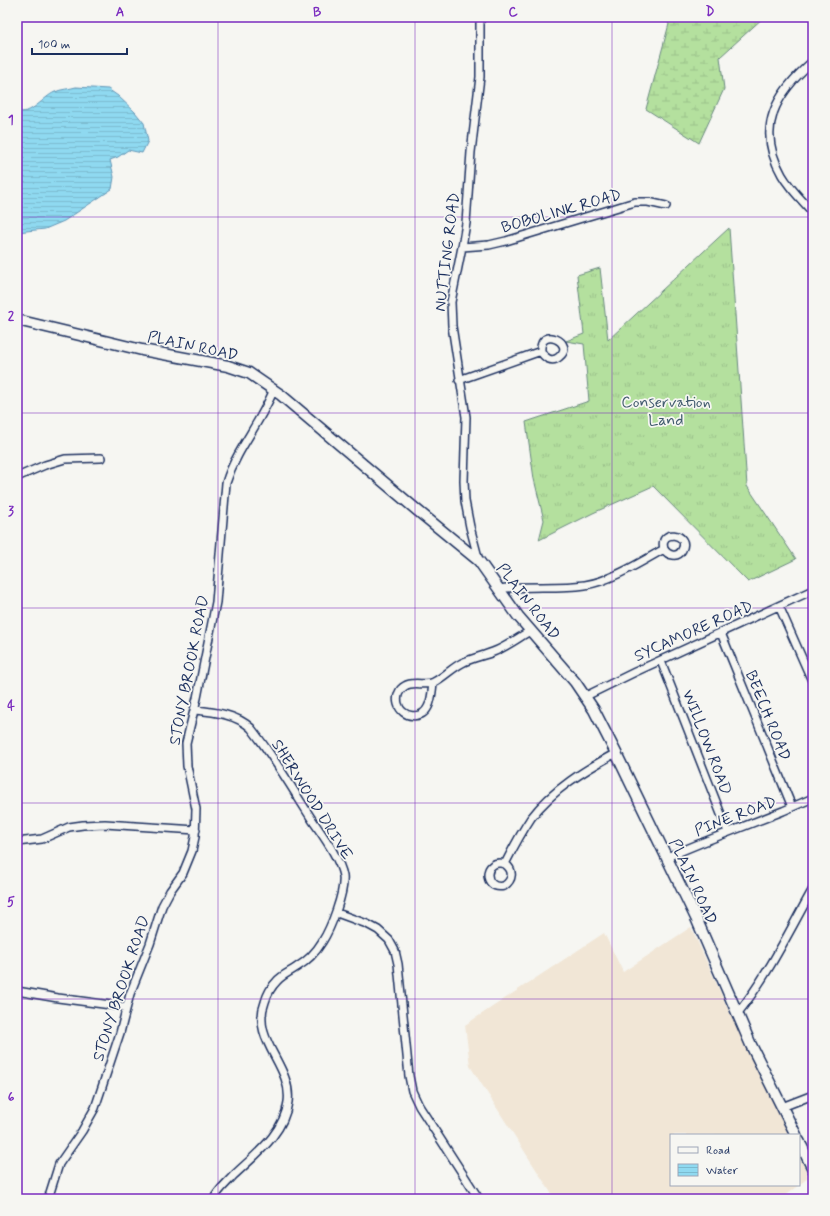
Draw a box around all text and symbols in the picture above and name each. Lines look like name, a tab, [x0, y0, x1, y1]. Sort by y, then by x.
text: A	[116, 4, 124, 21]
text: B	[313, 4, 322, 21]
text: C	[508, 4, 518, 21]
text: D	[706, 4, 715, 21]
scale bar	[32, 30, 127, 56]
text: 100 m	[38, 37, 70, 53]
text: 1	[8, 112, 14, 129]
street label: BOBOLINK ROAD	[499, 184, 624, 239]
street label: NUTTING ROAD	[430, 192, 465, 313]
text: 2	[8, 308, 15, 325]
street label: PLAIN ROAD	[145, 327, 240, 366]
park label: Conservation Land	[621, 392, 711, 431]
text: 3	[8, 503, 14, 520]
street label: PLAIN ROAD	[491, 559, 564, 645]
street label: STONY BROOK ROAD	[165, 594, 214, 747]
street label: SYCAMORE ROAD	[631, 596, 756, 667]
street label: BEECH ROAD	[740, 667, 795, 764]
street label: WILLOW ROAD	[677, 687, 736, 798]
text: 4	[7, 698, 15, 715]
street label: SHERWOOD DRIVE	[266, 735, 357, 864]
street label: PINE ROAD	[692, 791, 779, 842]
street label: PLAIN ROAD	[664, 835, 722, 928]
text: 5	[7, 894, 15, 911]
street label: STONY BROOK ROAD	[88, 913, 155, 1064]
text: 6	[8, 1089, 15, 1106]
legend	[670, 1134, 800, 1186]
text: Road	[706, 1143, 730, 1159]
text: Water	[706, 1163, 738, 1179]

